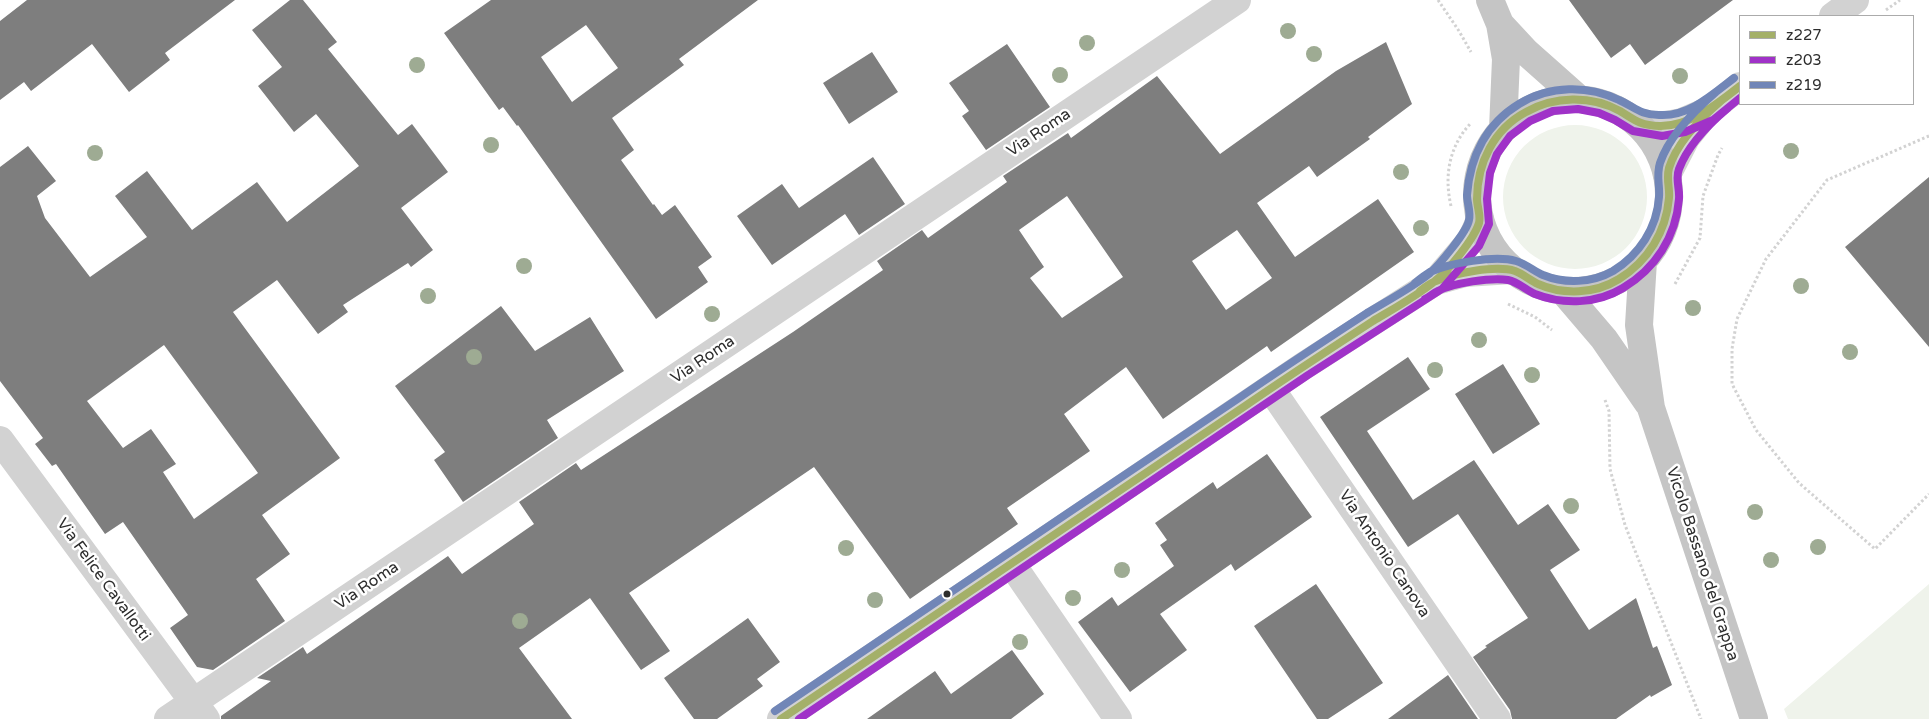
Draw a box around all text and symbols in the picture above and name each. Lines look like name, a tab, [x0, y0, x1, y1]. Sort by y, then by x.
legend	[1739, 15, 1914, 105]
text: z227	[1786, 26, 1822, 44]
text: z203	[1786, 51, 1822, 69]
text: z219	[1786, 76, 1822, 94]
street label: Via Roma	[1003, 105, 1075, 161]
street label: Via Roma	[667, 332, 739, 388]
street label: Vicolo Bassano del Grappa	[1662, 465, 1742, 663]
street label: Via Antonio Canova	[1334, 487, 1434, 621]
street label: Via Felice Cavallotti	[52, 515, 154, 645]
street label: Via Roma	[331, 558, 403, 614]
unlabelled marker	[942, 589, 952, 599]

